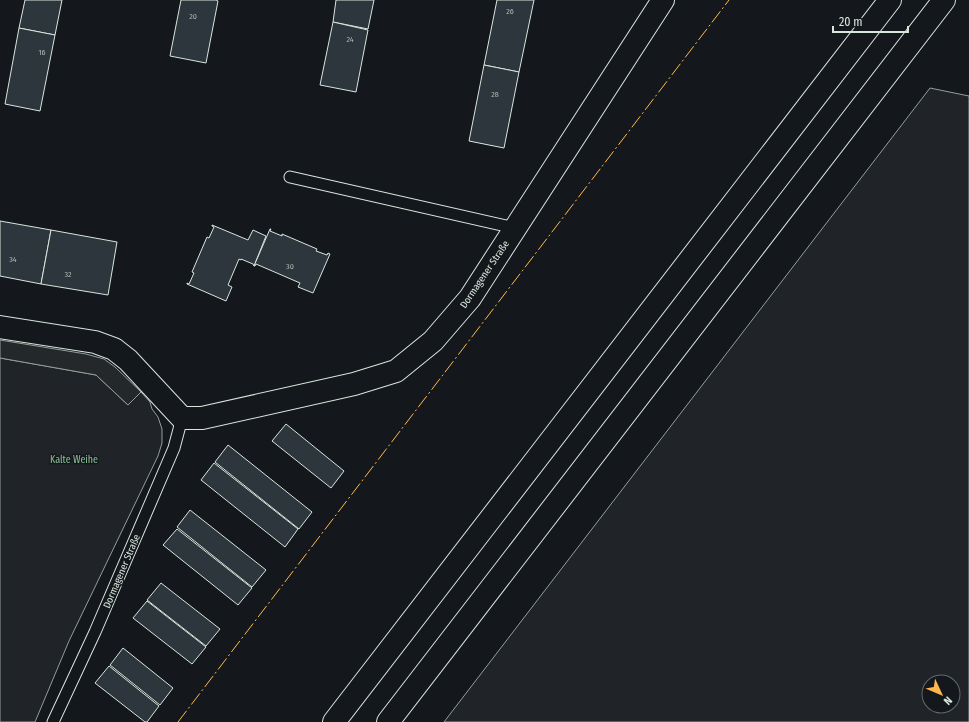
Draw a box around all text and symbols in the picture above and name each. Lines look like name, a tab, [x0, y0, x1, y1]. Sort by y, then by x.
house number: 26	[506, 7, 514, 16]
scale bar	[833, 8, 908, 34]
house number: 20	[189, 12, 197, 21]
text: 20 m	[839, 15, 863, 29]
house number: 24	[346, 35, 354, 44]
house number: 16	[38, 48, 46, 57]
house number: 28	[491, 90, 499, 99]
street label: Dormagener Straße	[458, 238, 512, 311]
house number: 34	[9, 255, 17, 264]
house number: 30	[286, 262, 294, 271]
house number: 32	[64, 270, 72, 279]
park label: Kalte Weihe	[50, 454, 98, 466]
street label: Dormagener Straße	[101, 533, 143, 610]
north arrow	[921, 674, 961, 714]
text: N	[941, 694, 955, 707]

